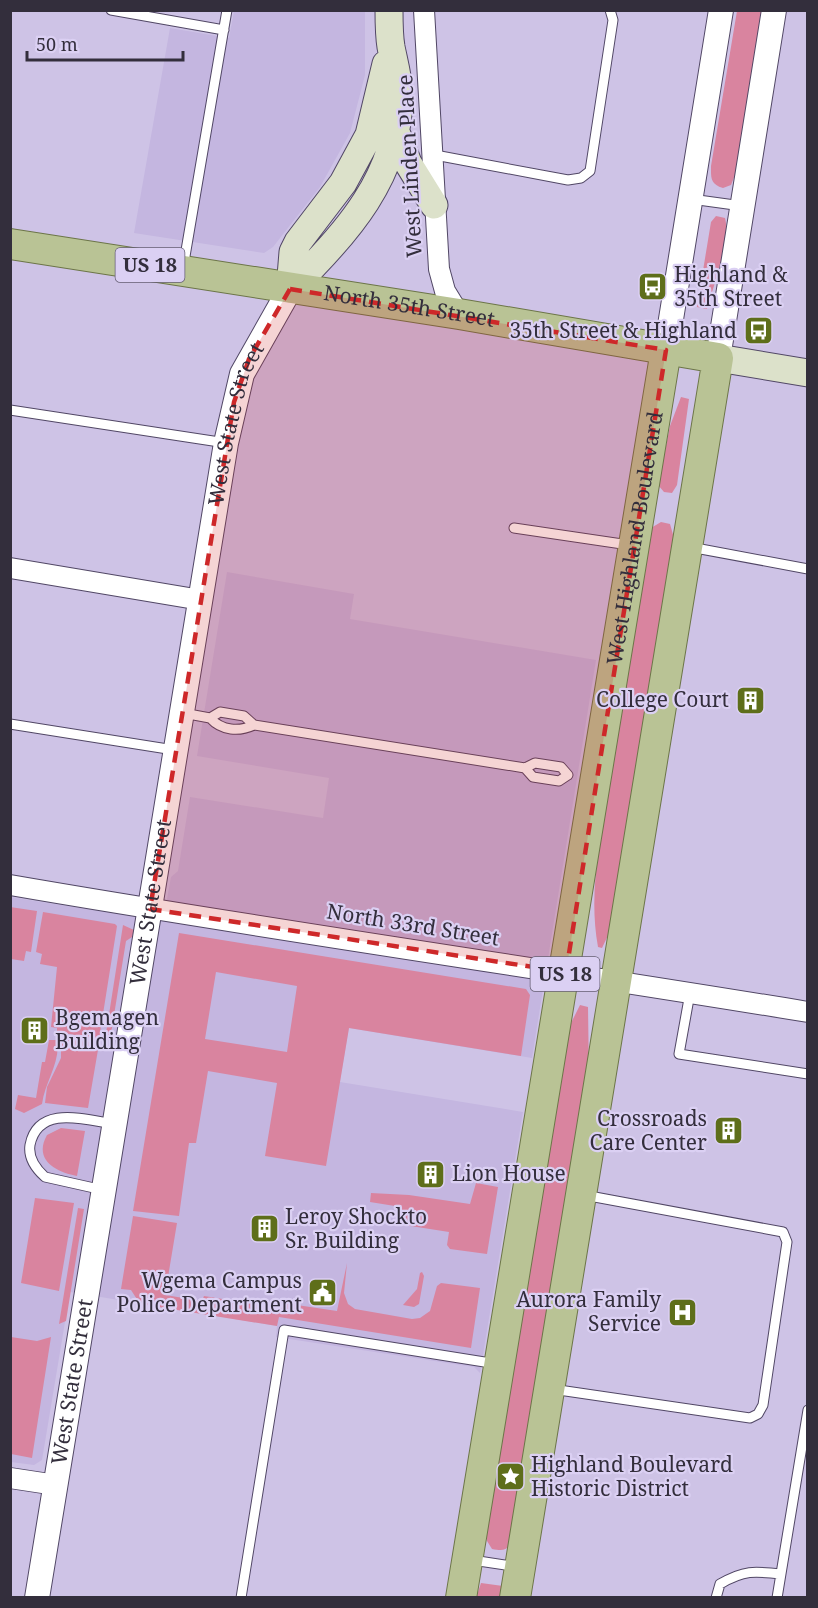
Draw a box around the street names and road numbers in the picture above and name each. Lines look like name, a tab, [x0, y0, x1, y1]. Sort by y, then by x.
street label: West Linden Place	[390, 74, 428, 258]
road number: US 18	[116, 248, 184, 282]
street label: North 35th Street	[322, 278, 497, 333]
street label: West State Street	[201, 337, 270, 508]
street label: West Highland Boulevard	[600, 409, 669, 667]
street label: West State Street	[122, 817, 177, 987]
street label: North 33rd Street	[325, 897, 502, 951]
road number: US 18	[530, 957, 600, 991]
street label: West State Street	[44, 1297, 99, 1467]

